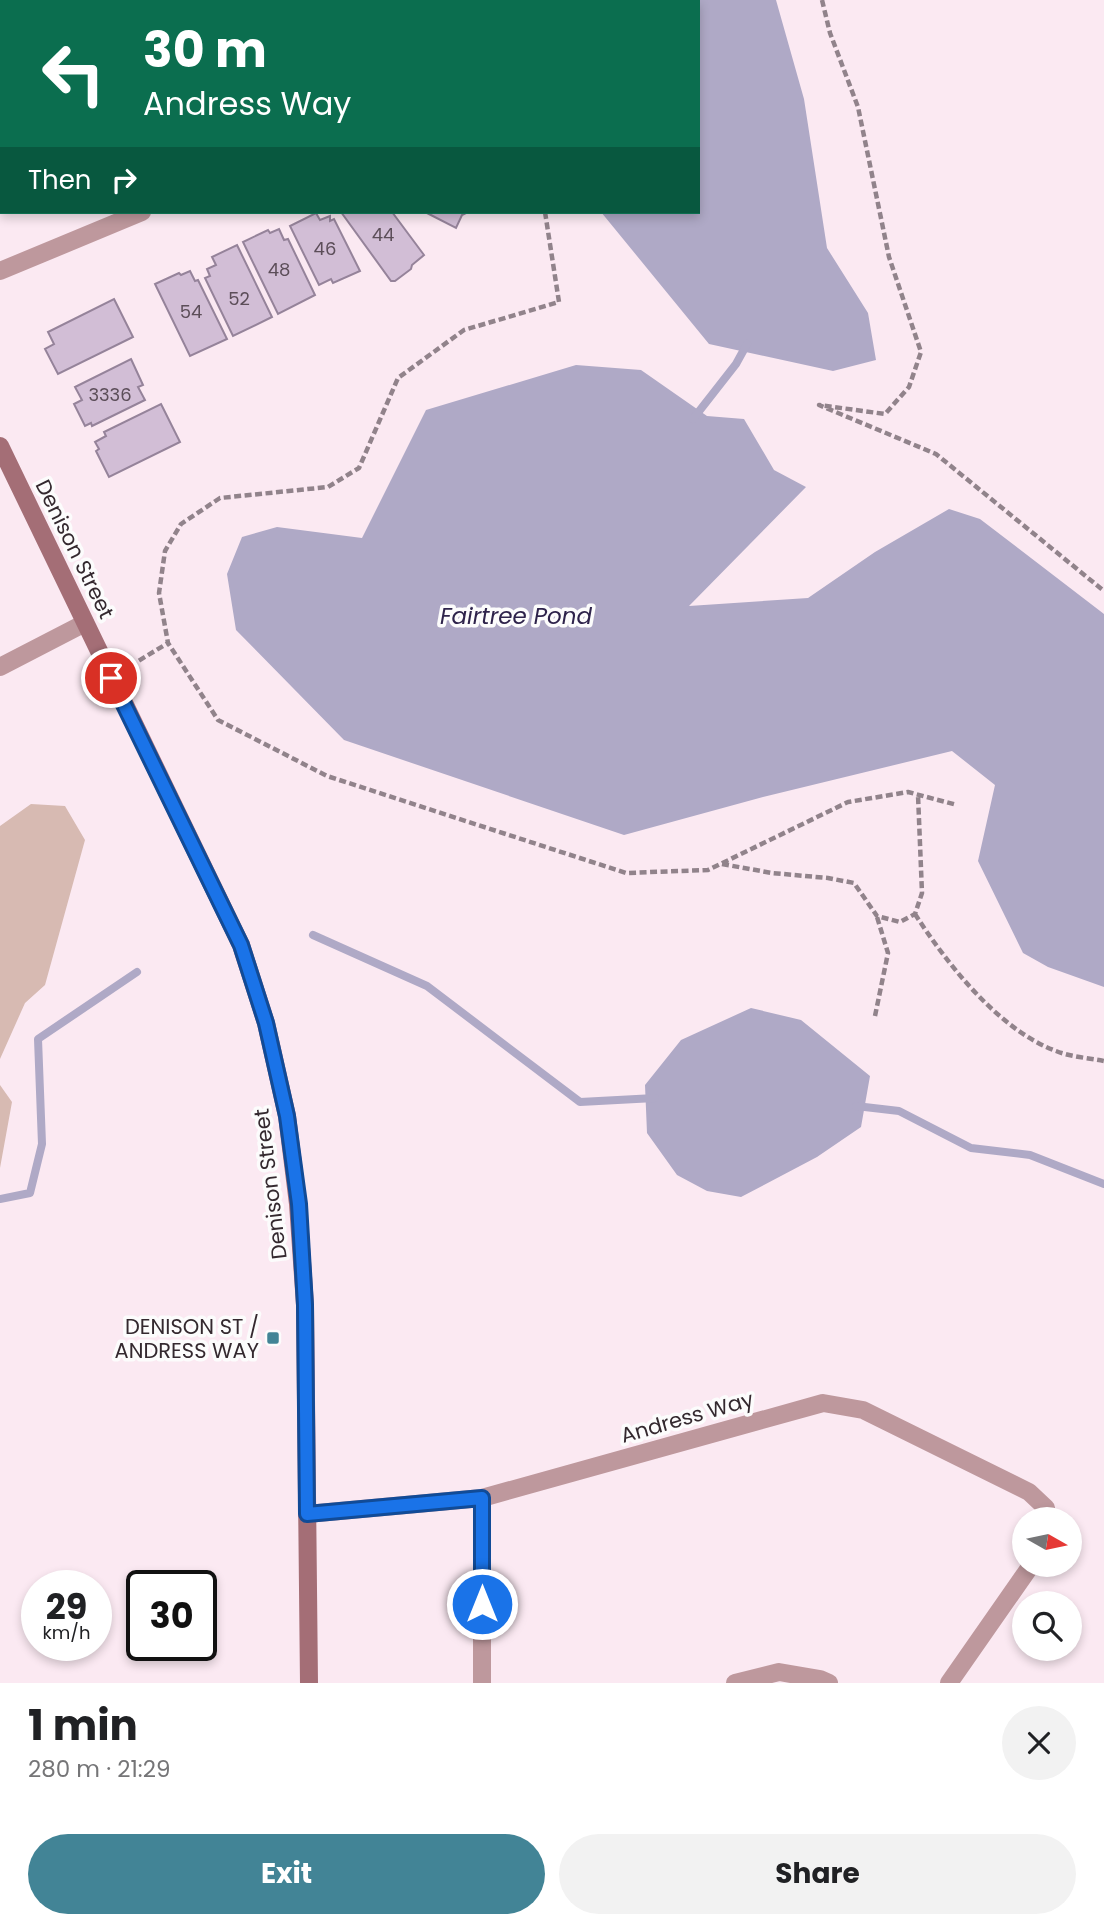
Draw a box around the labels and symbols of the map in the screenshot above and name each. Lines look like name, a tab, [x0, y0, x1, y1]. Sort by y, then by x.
house number: 44	[372, 222, 394, 247]
house number: 46	[314, 236, 336, 261]
house number: 48	[268, 257, 290, 282]
house number: 52	[228, 286, 250, 311]
house number: 54	[180, 299, 202, 324]
house number: 3336	[88, 382, 132, 407]
street label: Denison Street	[29, 475, 121, 623]
water label: Fairtree Pond	[440, 600, 592, 632]
pin	[81, 648, 141, 708]
street label: Denison Street	[246, 1107, 294, 1261]
place label: DENISON ST / ANDRESS WAY	[115, 1312, 259, 1365]
marker: DENISON ST / ANDRESS WAY	[265, 1330, 281, 1346]
street label: Andress Way	[617, 1384, 757, 1450]
north arrow	[1012, 1507, 1082, 1577]
position arrow	[445, 1567, 519, 1641]
speed limit sign: 30	[126, 1570, 217, 1661]

